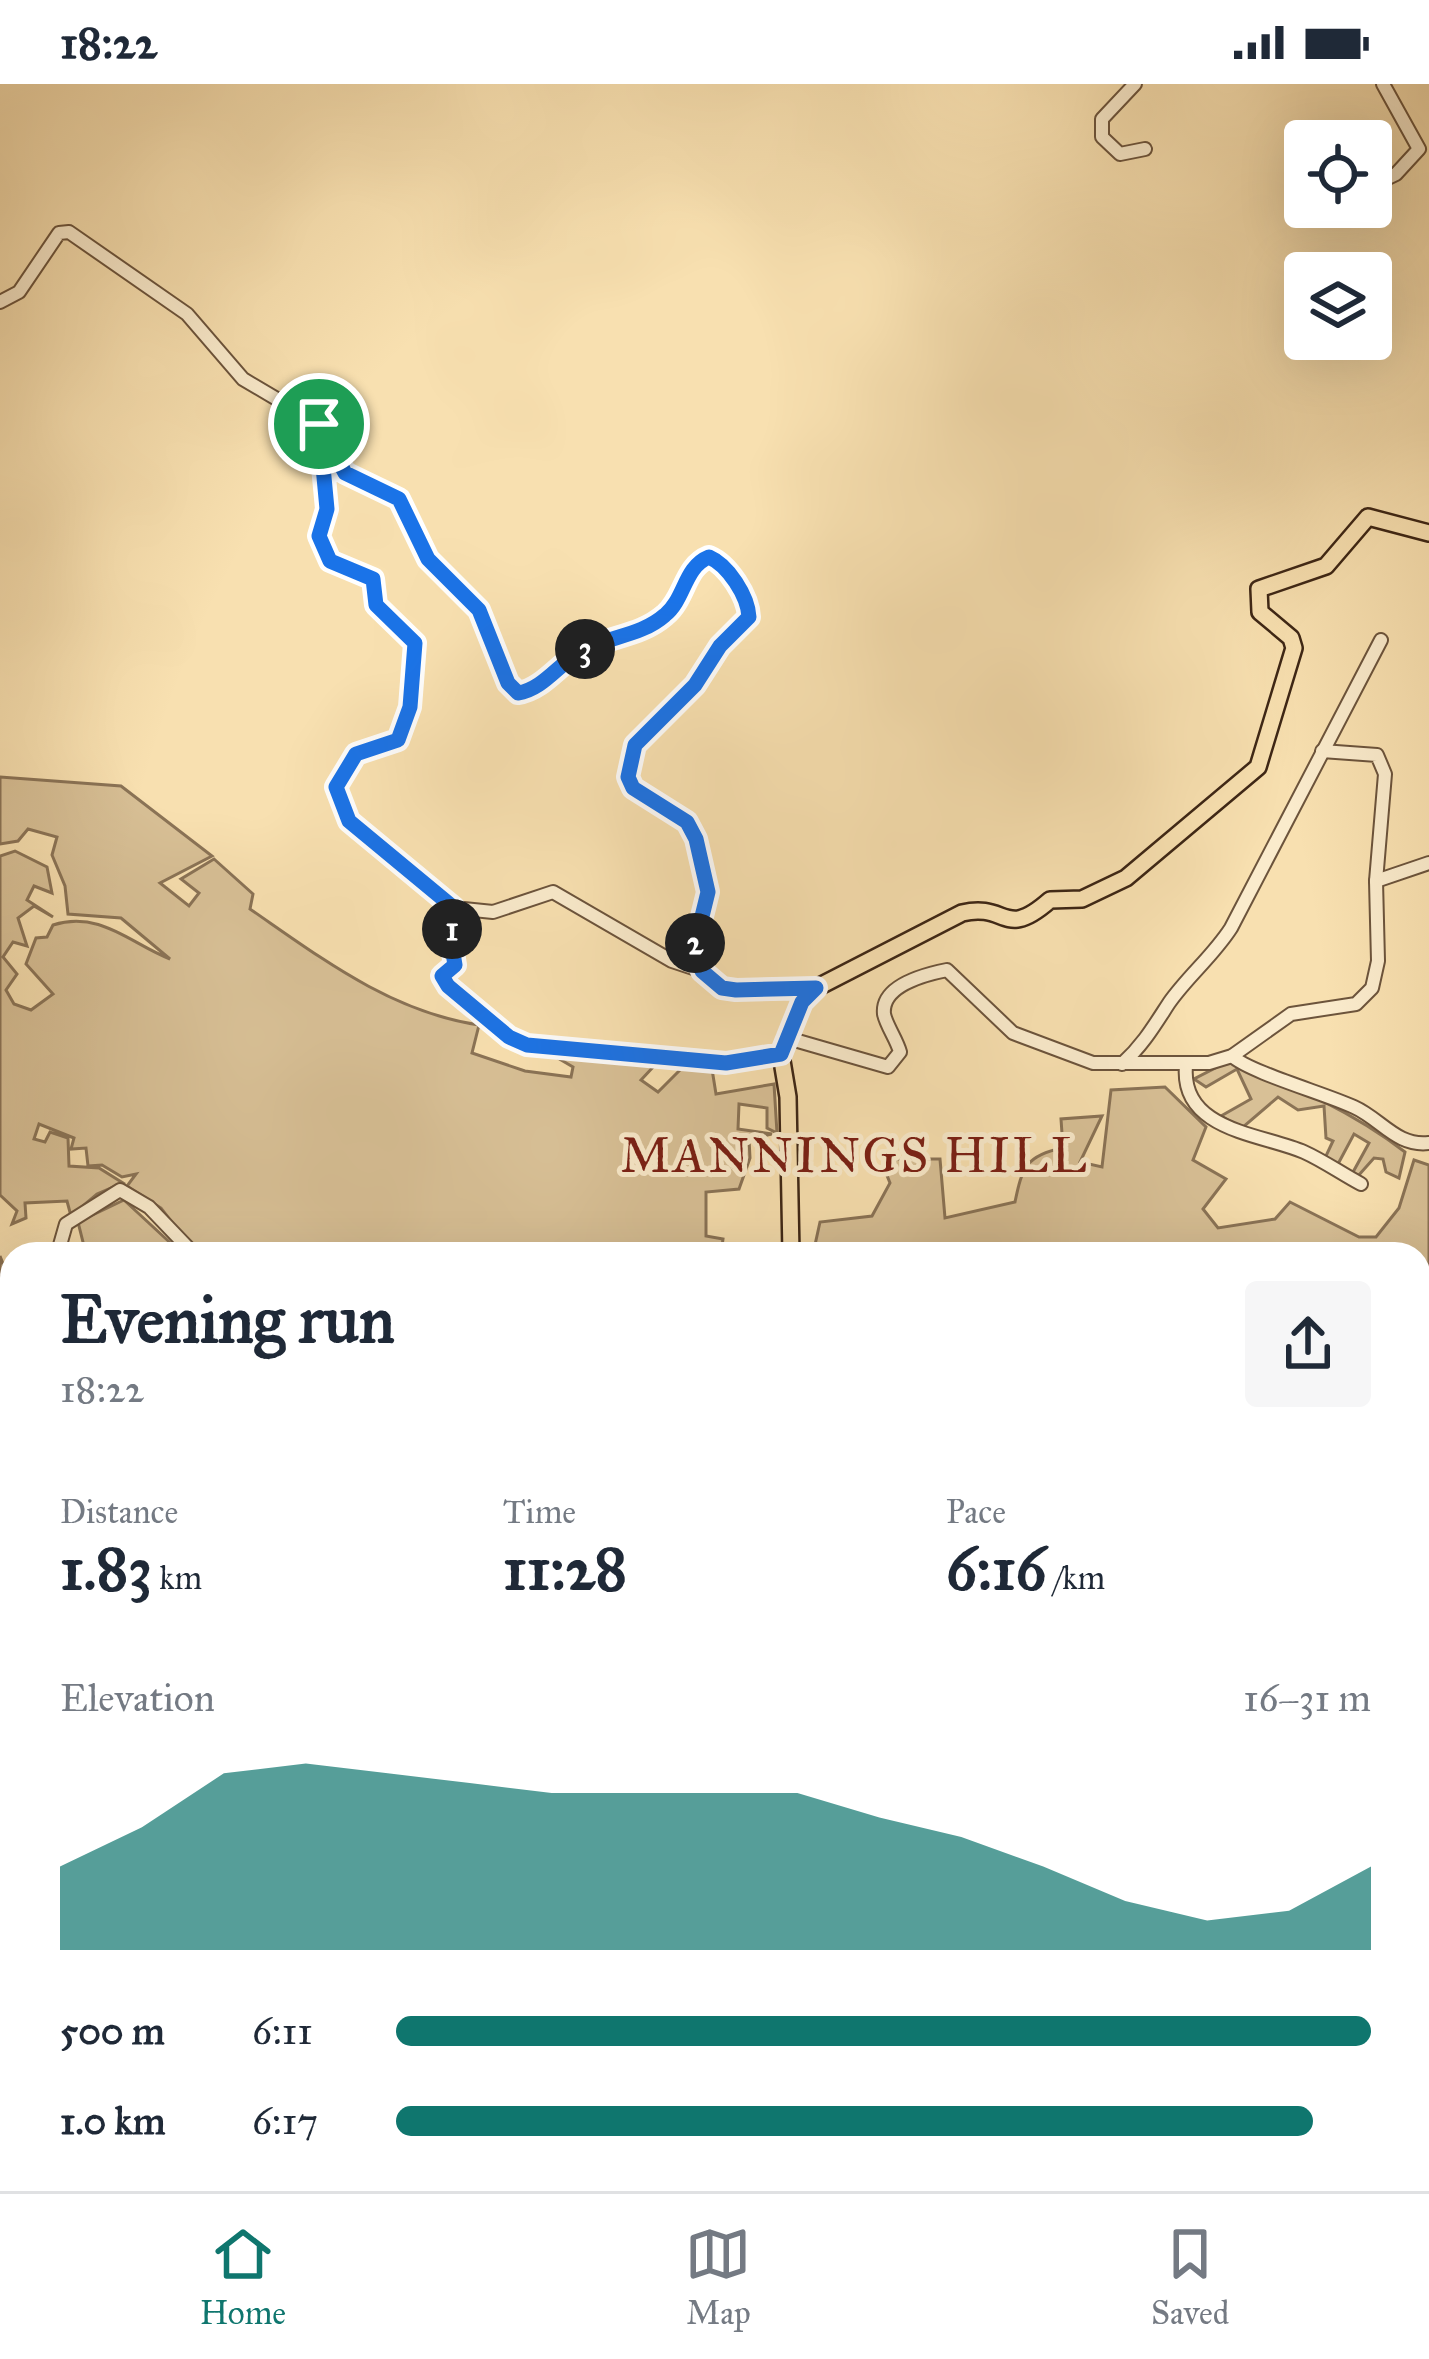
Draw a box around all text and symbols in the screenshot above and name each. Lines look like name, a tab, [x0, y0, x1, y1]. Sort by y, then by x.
text: 18:22	[60, 15, 157, 70]
map controls	[1284, 120, 1392, 360]
button: locate	[1284, 120, 1392, 228]
button: layers	[1284, 252, 1392, 360]
pin	[268, 373, 370, 475]
icon: arrive	[286, 391, 352, 457]
pin: 3	[555, 619, 615, 679]
text: 3	[578, 629, 592, 669]
pin: 1	[422, 899, 482, 959]
text: 1	[445, 909, 459, 949]
pin: 2	[665, 913, 725, 973]
text: 2	[687, 923, 703, 963]
district label: MANNINGS HILL	[620, 1126, 1090, 1185]
text: Evening run	[60, 1279, 395, 1360]
button: share	[1245, 1281, 1371, 1407]
text: 18:22	[60, 1365, 144, 1413]
text: Distance	[60, 1492, 178, 1532]
text: Time	[503, 1492, 576, 1532]
text: Pace	[946, 1492, 1006, 1532]
text: 1.83	[60, 1532, 152, 1605]
text: 11:28	[503, 1532, 627, 1605]
text: 6:16	[946, 1532, 1046, 1605]
text: km	[152, 1558, 202, 1598]
text: /km	[1046, 1558, 1105, 1598]
text: Elevation	[60, 1674, 215, 1722]
text: 16–31 m	[1243, 1674, 1371, 1722]
text: 500 m	[60, 2007, 165, 2055]
text: 6:11	[252, 2007, 313, 2055]
text: 1.0 km	[60, 2097, 166, 2145]
text: 6:17	[252, 2097, 318, 2145]
tab: Home	[200, 2221, 286, 2333]
tab: Map	[685, 2221, 751, 2333]
tab: Saved	[1151, 2221, 1229, 2333]

